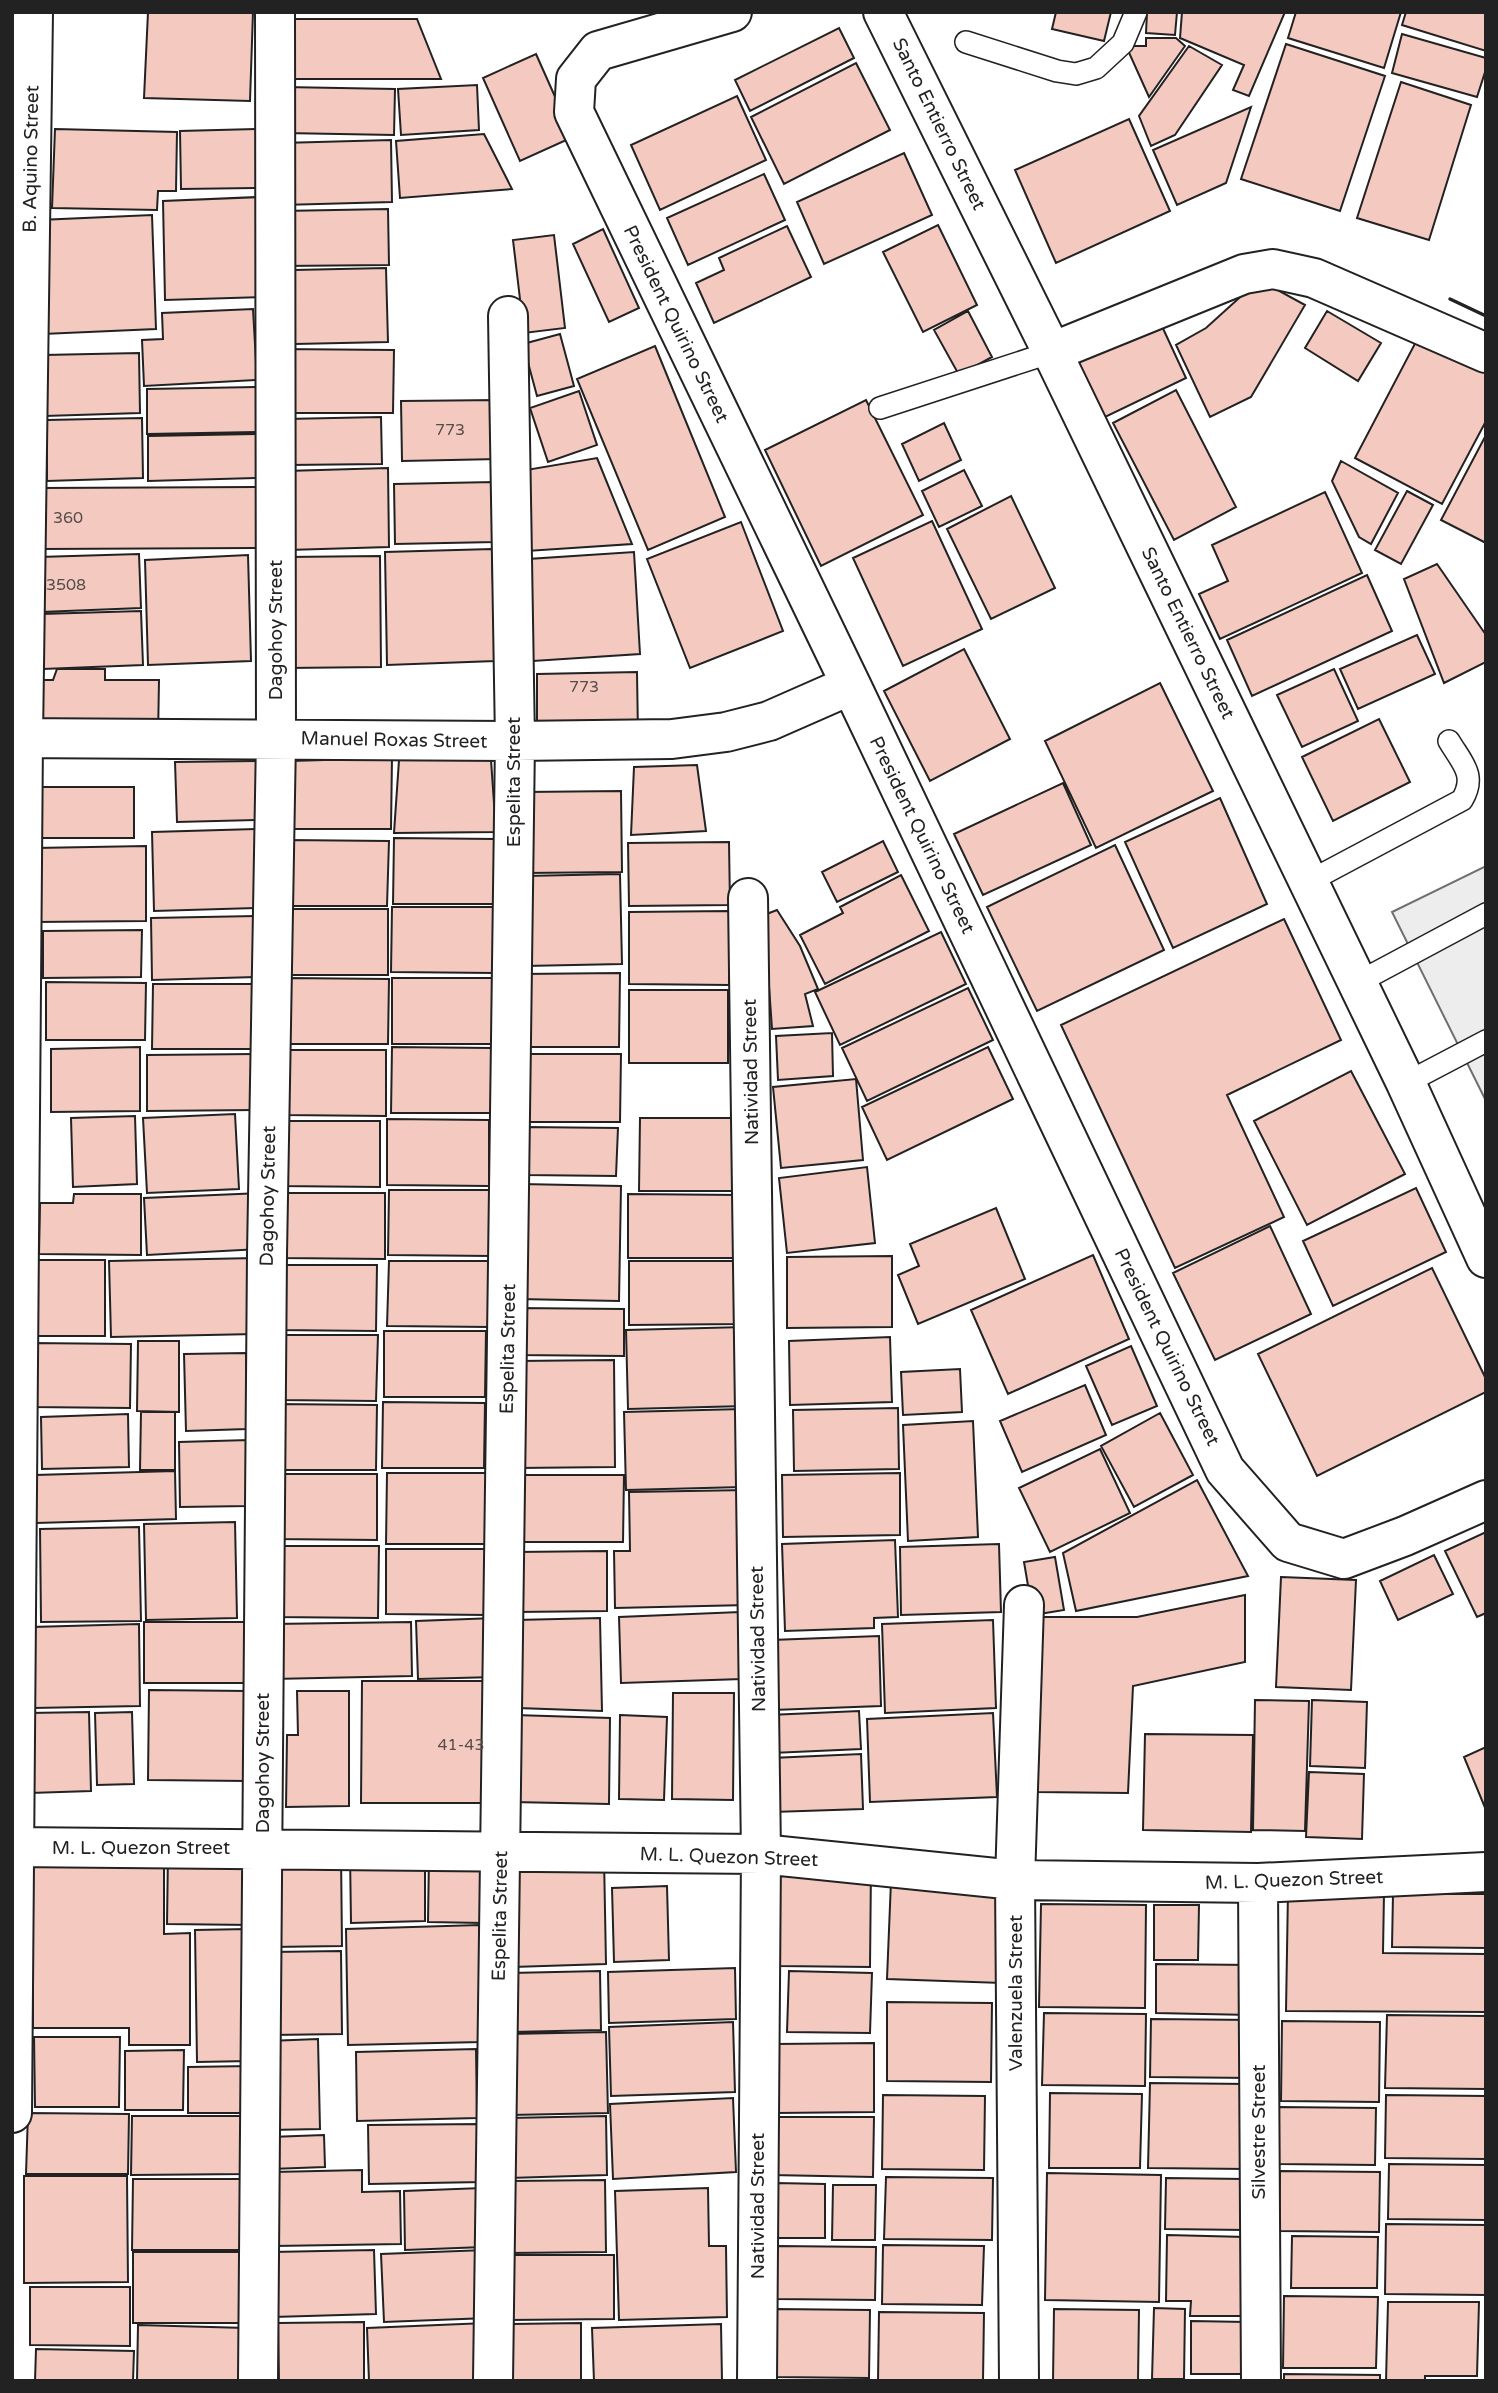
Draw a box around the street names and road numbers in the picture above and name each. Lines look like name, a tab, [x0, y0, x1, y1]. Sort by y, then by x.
street label: Santo Entierro Street	[888, 34, 990, 214]
street label: B. Aquino Street	[19, 85, 43, 233]
street label: President Quirino Street	[619, 222, 733, 426]
street label: Santo Entierro Street	[1137, 543, 1239, 723]
street label: Dagohoy Street	[265, 560, 287, 700]
street label: Espelita Street	[503, 717, 525, 847]
street label: Manuel Roxas Street	[300, 727, 488, 753]
street label: President Quirino Street	[865, 733, 979, 937]
street label: Natividad Street	[739, 999, 763, 1145]
street label: Dagohoy Street	[256, 1125, 280, 1267]
street label: President Quirino Street	[1110, 1245, 1224, 1449]
street label: Espelita Street	[496, 1284, 520, 1414]
street label: Natividad Street	[746, 1566, 770, 1712]
street label: Dagohoy Street	[252, 1693, 274, 1833]
street label: M. L. Quezon Street	[52, 1837, 230, 1859]
street label: M. L. Quezon Street	[639, 1843, 819, 1871]
street label: Espelita Street	[488, 1851, 512, 1981]
street label: M. L. Quezon Street	[1204, 1866, 1384, 1894]
street label: Valenzuela Street	[1005, 1915, 1027, 2071]
street label: Silvestre Street	[1248, 2065, 1270, 2199]
street label: Natividad Street	[747, 2133, 769, 2279]

